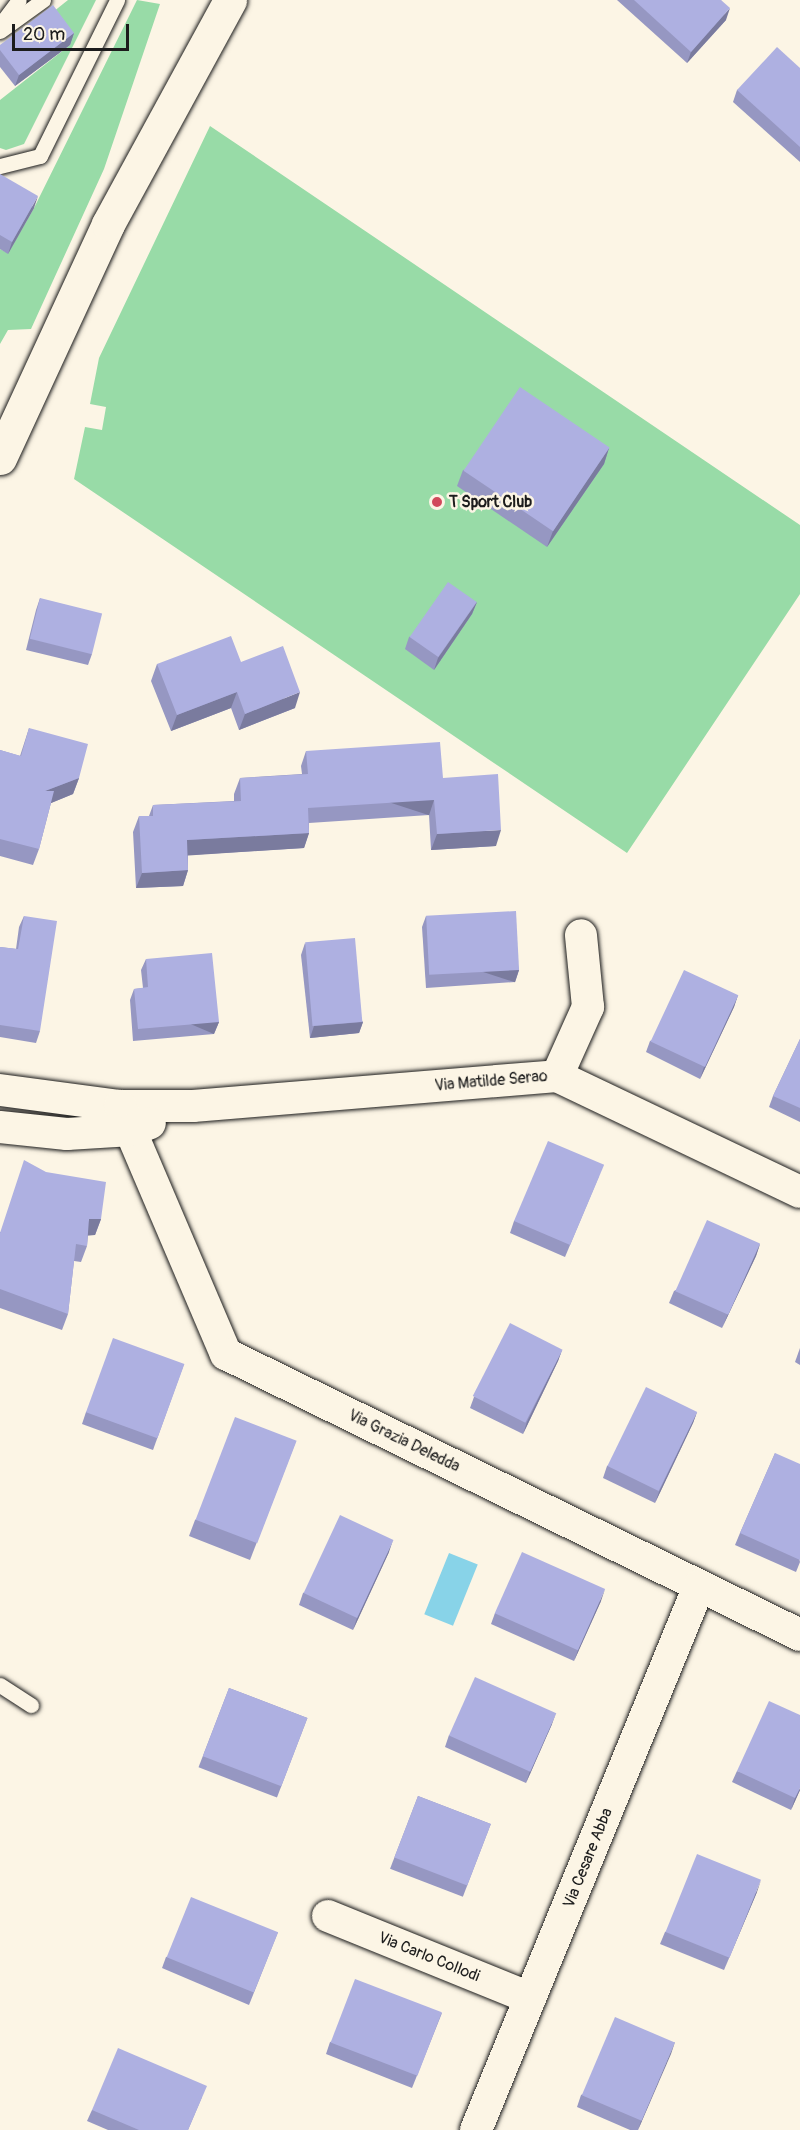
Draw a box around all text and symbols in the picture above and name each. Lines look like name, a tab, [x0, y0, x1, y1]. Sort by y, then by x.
scale bar	[15, 12, 132, 50]
text: 20 m	[23, 23, 65, 46]
place label: T Sport Club	[449, 492, 532, 512]
marker: T Sport Club	[430, 495, 444, 509]
street label: Via Matilde Serao	[434, 1067, 548, 1095]
street label: Via Grazia Deledda	[345, 1406, 463, 1476]
street label: Via Cesare Abba	[559, 1805, 617, 1911]
street label: Via Carlo Collodi	[376, 1928, 482, 1986]

